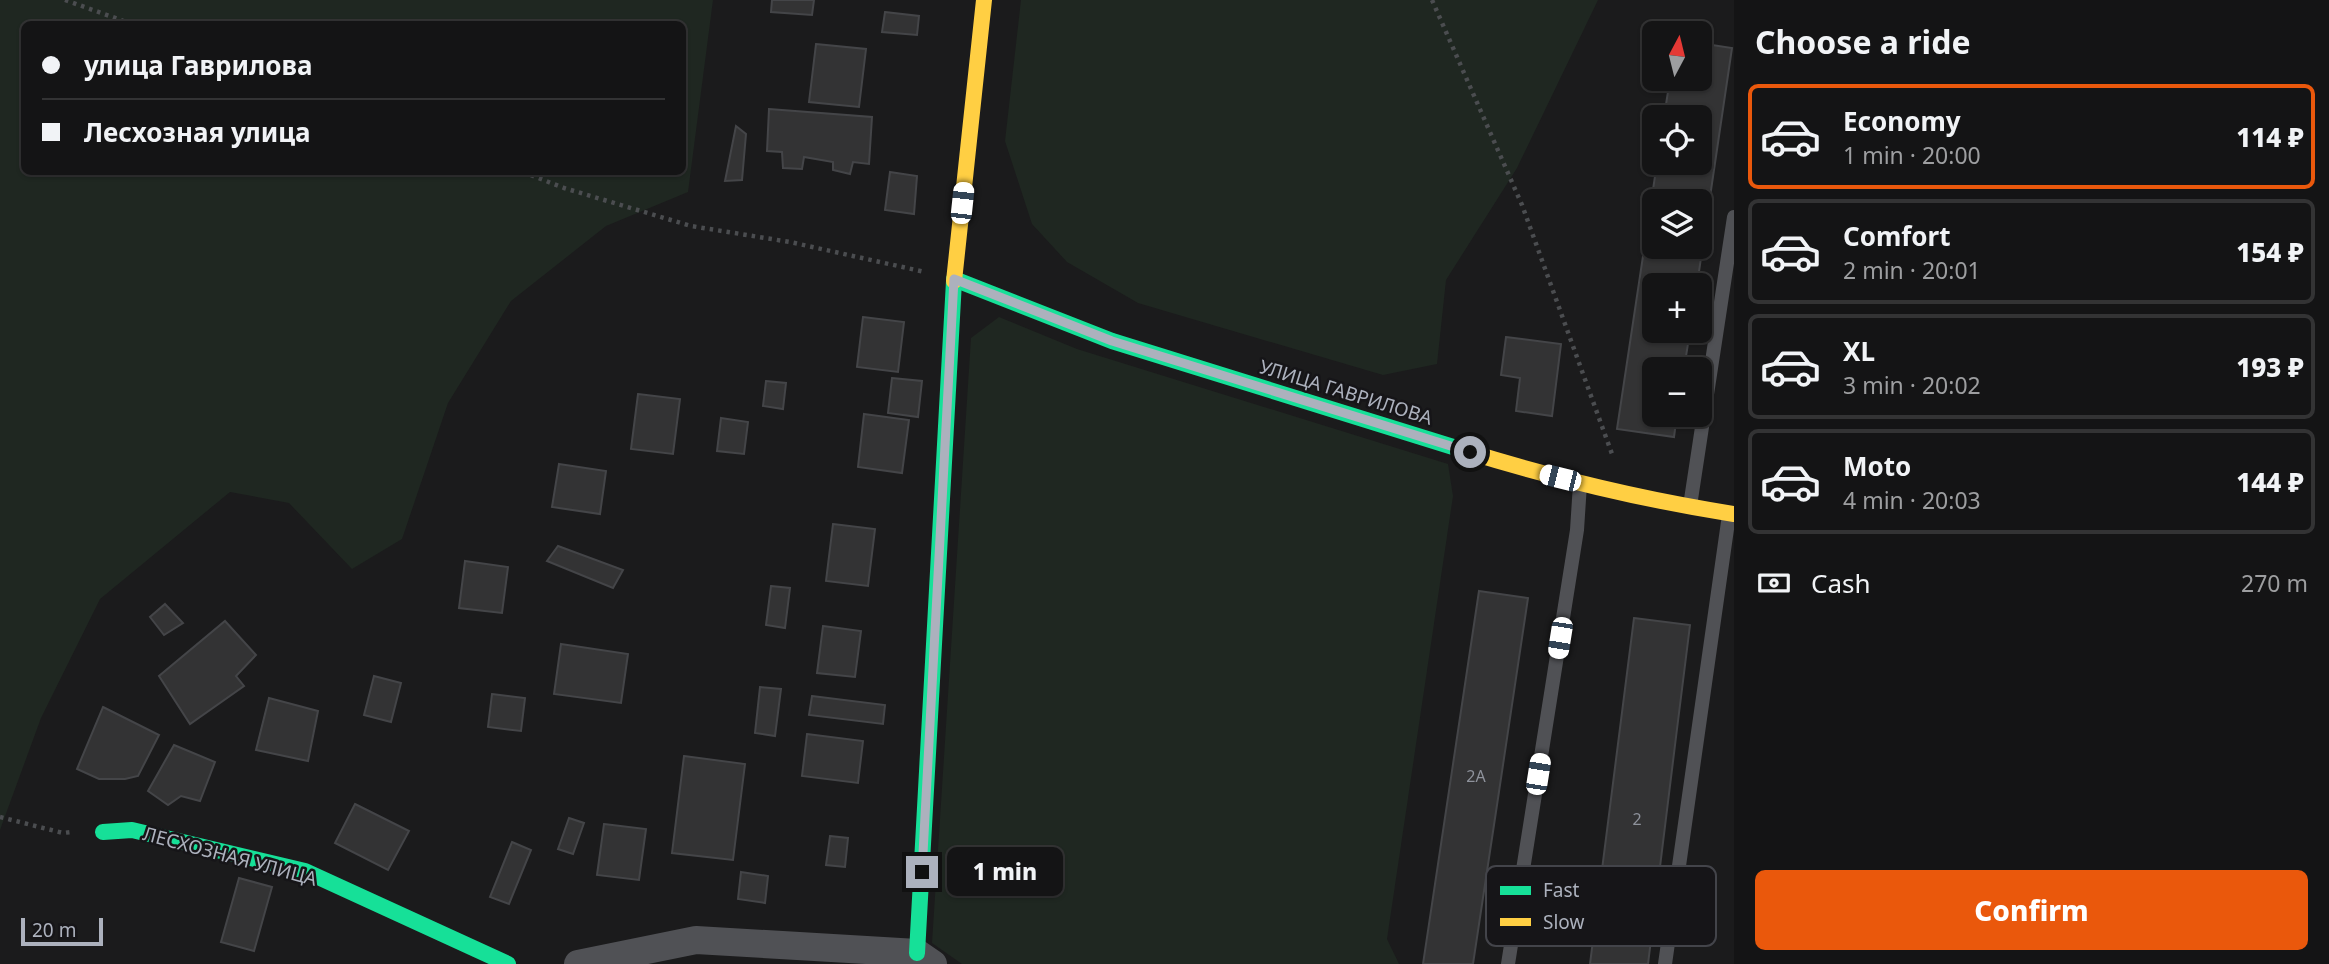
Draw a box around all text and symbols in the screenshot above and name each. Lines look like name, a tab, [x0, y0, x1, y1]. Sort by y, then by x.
text: Choose a ride	[1755, 20, 1971, 63]
north arrow	[1642, 21, 1712, 91]
map controls	[1642, 21, 1712, 427]
text: улица Гаврилова	[84, 47, 312, 83]
text: Economy	[1843, 103, 1961, 139]
button: locate	[1642, 105, 1712, 175]
icon: car	[1759, 105, 1822, 168]
text: Лесхозная улица	[84, 114, 311, 150]
text: 114 ₽	[2236, 119, 2304, 155]
text: 1 min · 20:00	[1843, 139, 1981, 171]
car	[950, 181, 975, 225]
button: layers	[1642, 189, 1712, 259]
text: Comfort	[1843, 218, 1951, 254]
icon: car	[1759, 220, 1822, 283]
text: 154 ₽	[2236, 234, 2304, 270]
text: 2 min · 20:01	[1843, 254, 1981, 286]
button: +	[1642, 273, 1712, 343]
text: XL	[1843, 333, 1875, 369]
icon: car	[1759, 335, 1822, 398]
text: 193 ₽	[2236, 349, 2304, 385]
street label: УЛИЦА ГАВРИЛОВА	[1256, 353, 1437, 431]
button: −	[1642, 357, 1712, 427]
text: 3 min · 20:02	[1843, 369, 1981, 401]
route start	[1454, 436, 1486, 468]
text: Moto	[1843, 448, 1911, 484]
icon: car	[1759, 450, 1822, 513]
car	[1538, 463, 1583, 493]
text: 144 ₽	[2236, 464, 2304, 500]
text: 4 min · 20:03	[1843, 484, 1981, 516]
icon: cash	[1755, 564, 1793, 602]
text: Cash	[1811, 565, 1871, 601]
text: 270 m	[2241, 567, 2308, 599]
car	[1547, 616, 1574, 660]
car	[1525, 752, 1552, 796]
house number: 2А	[1466, 765, 1486, 787]
house number: 2	[1632, 808, 1642, 830]
street label: ЛЕСХОЗНАЯ УЛИЦА	[140, 820, 321, 892]
callout: 1 min	[946, 848, 1062, 896]
text: 1 min	[973, 855, 1037, 887]
route end	[906, 856, 938, 888]
legend	[1486, 866, 1716, 946]
button: Confirm	[1755, 870, 2308, 950]
text: Fast	[1543, 877, 1580, 903]
text: Slow	[1543, 909, 1584, 935]
scale bar	[21, 915, 103, 947]
text: 20 m	[32, 917, 76, 943]

